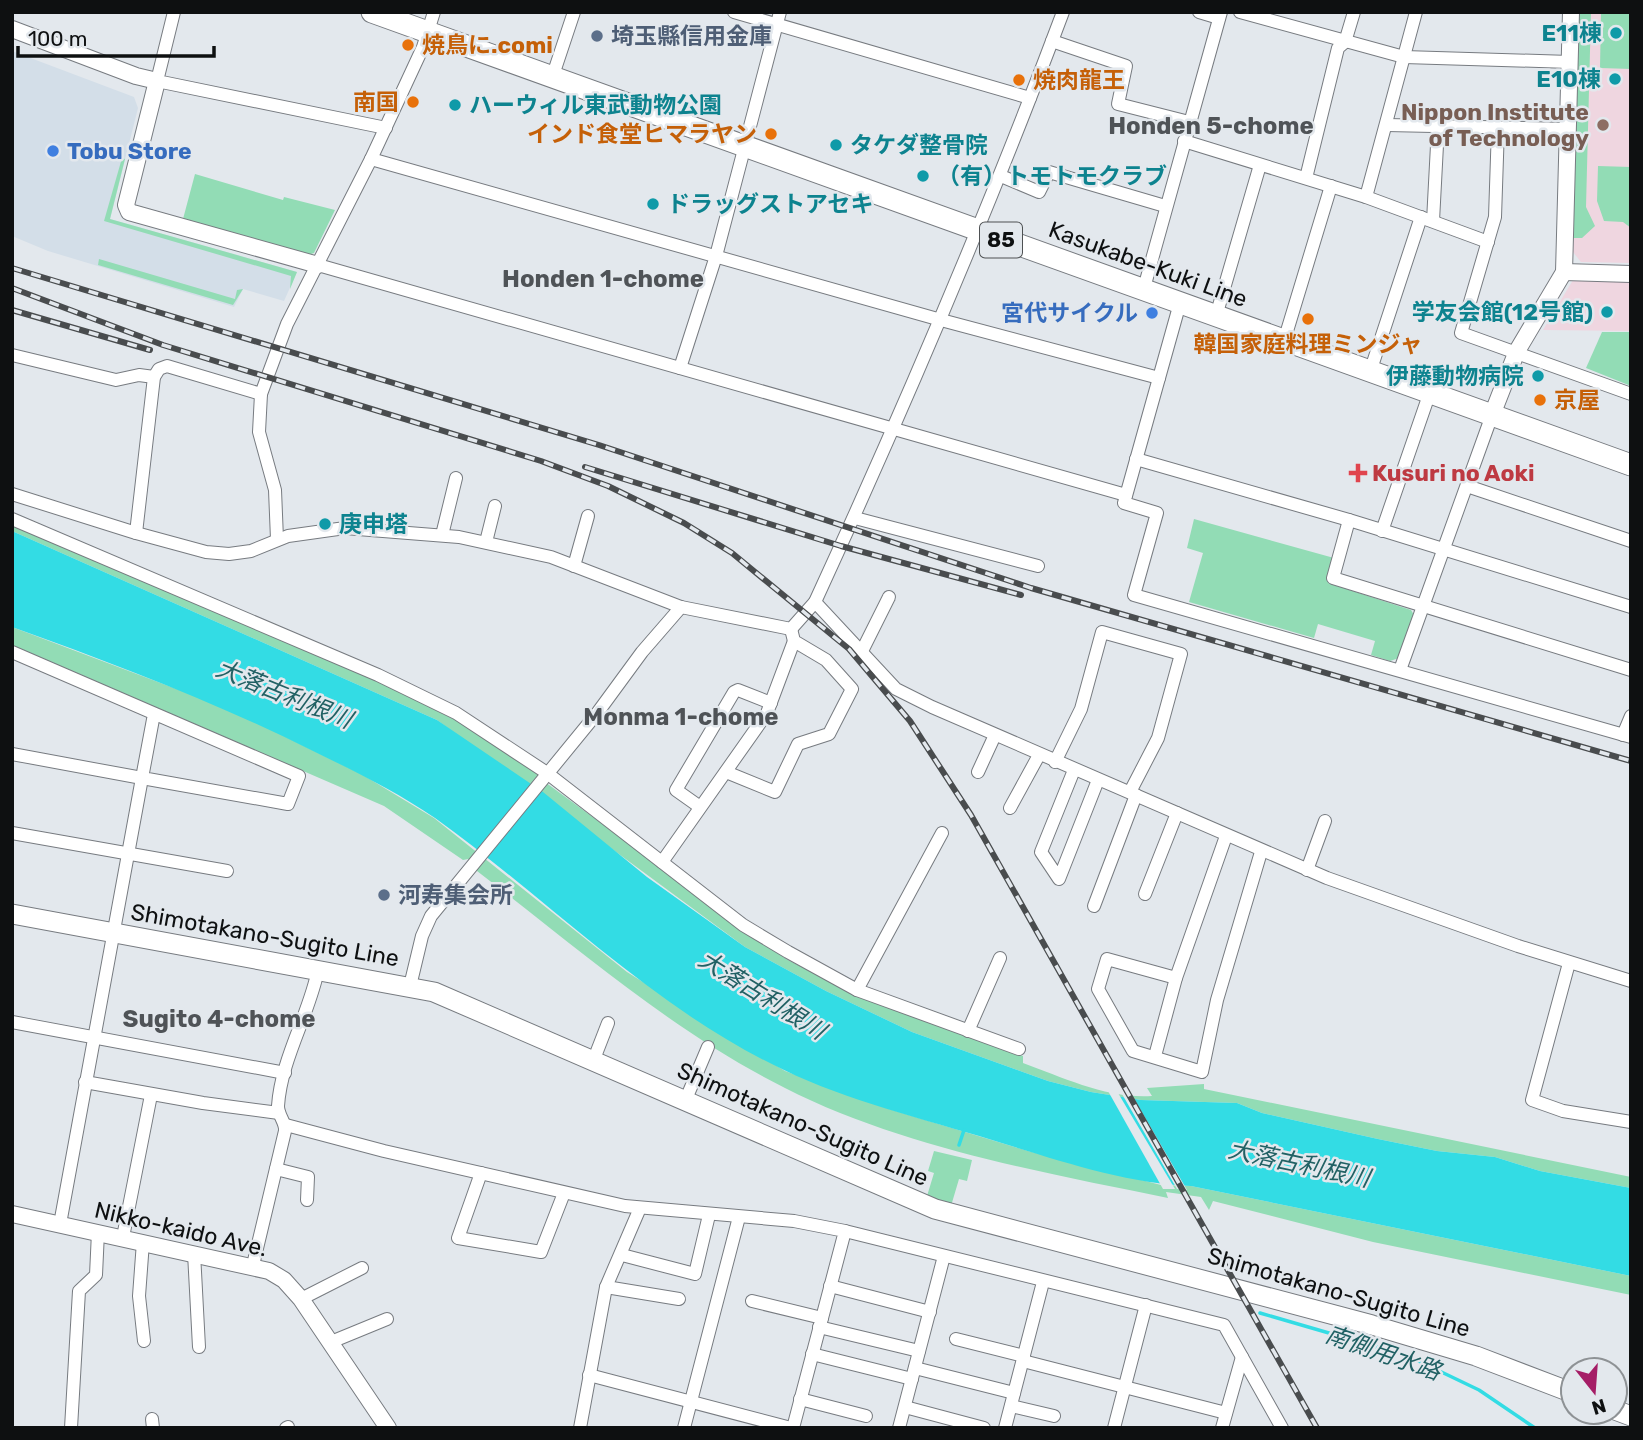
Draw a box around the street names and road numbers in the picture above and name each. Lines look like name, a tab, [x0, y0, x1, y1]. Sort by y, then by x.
street label: Kasukabe-Kuki Line	[1045, 215, 1251, 313]
road number: 85	[980, 222, 1022, 258]
street label: Shimotakano-Sugito Line	[129, 898, 401, 972]
street label: Shimotakano-Sugito Line	[673, 1056, 933, 1192]
street label: Nikko-kaido Ave.	[92, 1195, 270, 1263]
street label: Shimotakano-Sugito Line	[1204, 1241, 1474, 1343]

